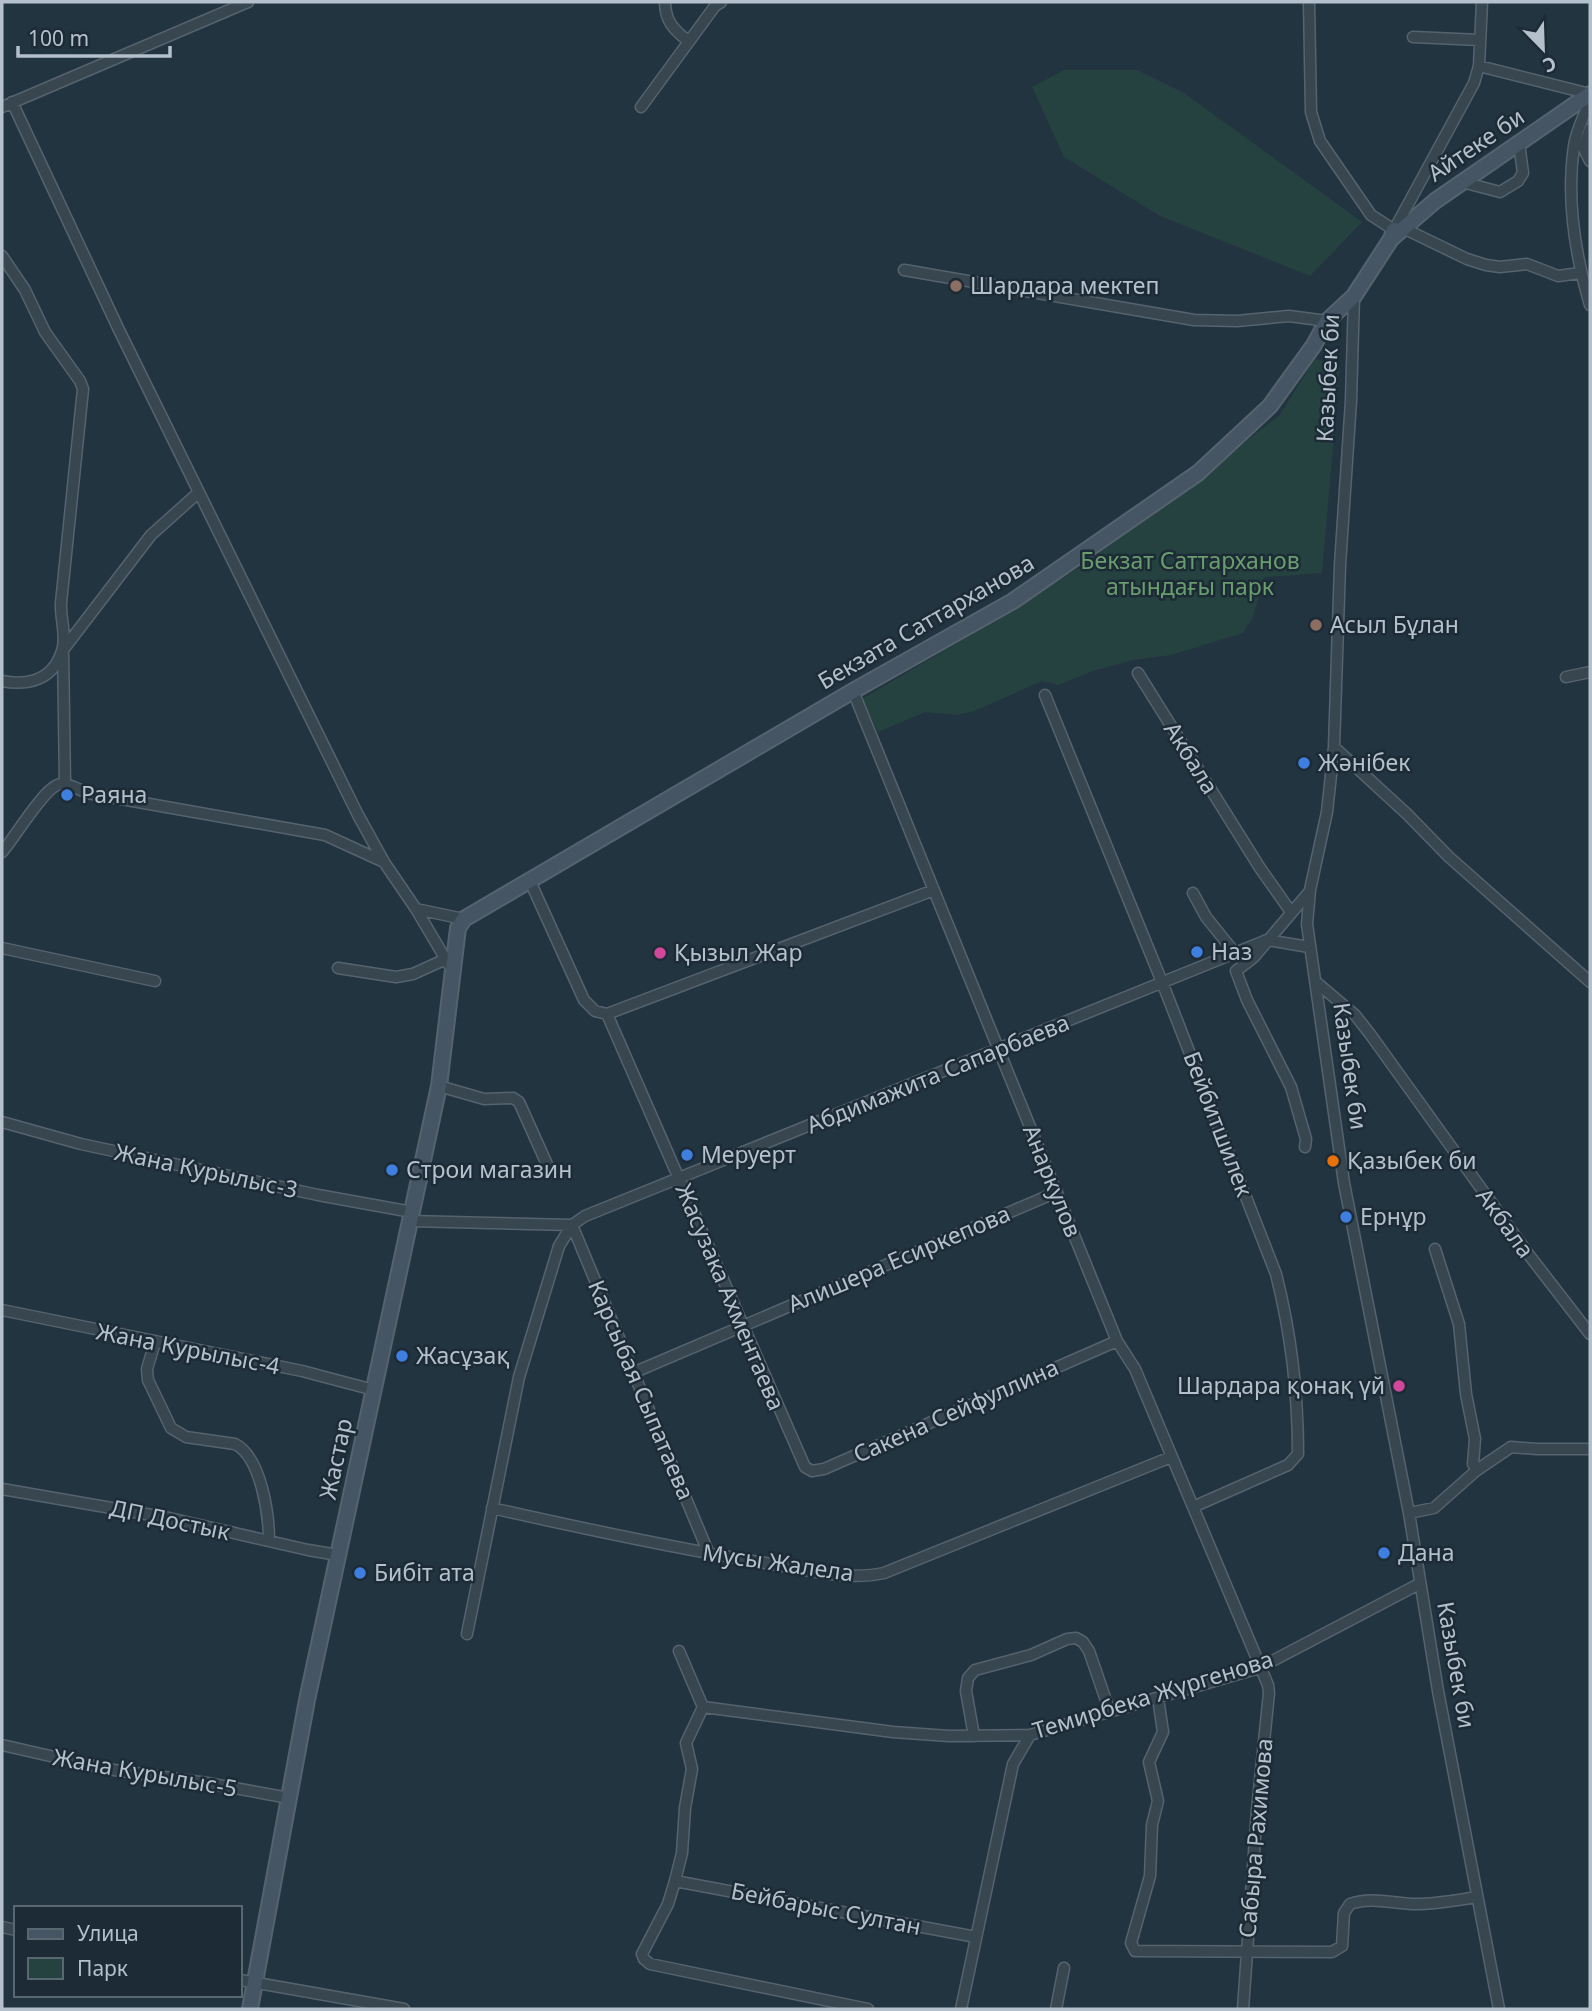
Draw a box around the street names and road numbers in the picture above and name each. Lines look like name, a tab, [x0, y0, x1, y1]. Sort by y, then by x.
street label: Айтеке би	[1421, 100, 1530, 188]
street label: Казыбек би	[1308, 313, 1346, 443]
street label: Бекзата Саттарханова	[811, 546, 1040, 696]
street label: Акбала	[1157, 715, 1227, 800]
street label: Казыбек би	[1326, 1000, 1376, 1132]
street label: Абдимажита Сапарбаева	[801, 1006, 1074, 1141]
street label: Бейбитшилек	[1177, 1046, 1262, 1202]
street label: Анаркулов	[1016, 1120, 1090, 1242]
street label: Жана Курылыс-3	[112, 1135, 301, 1205]
street label: Жасузака Ахментаева	[669, 1178, 793, 1415]
street label: Акбала	[1469, 1181, 1542, 1264]
street label: Алишера Есиркепова	[783, 1197, 1015, 1319]
street label: Карсыбая Сыпатаева	[581, 1275, 703, 1505]
street label: Жана Курылыс-4	[94, 1315, 283, 1382]
street label: Сакена Сейфуллина	[848, 1350, 1063, 1470]
street label: Жастар	[311, 1415, 359, 1502]
street label: ДП Достык	[107, 1491, 234, 1547]
street label: Мусы Жалела	[700, 1536, 856, 1588]
street label: Казыбек би	[1430, 1599, 1484, 1731]
street label: Темирбека Жүргенова	[1029, 1642, 1277, 1746]
street label: Сабыра Рахимова	[1230, 1737, 1280, 1939]
street label: Жана Курылыс-5	[51, 1740, 240, 1804]
street label: Бейбарыс Султан	[729, 1874, 924, 1942]

